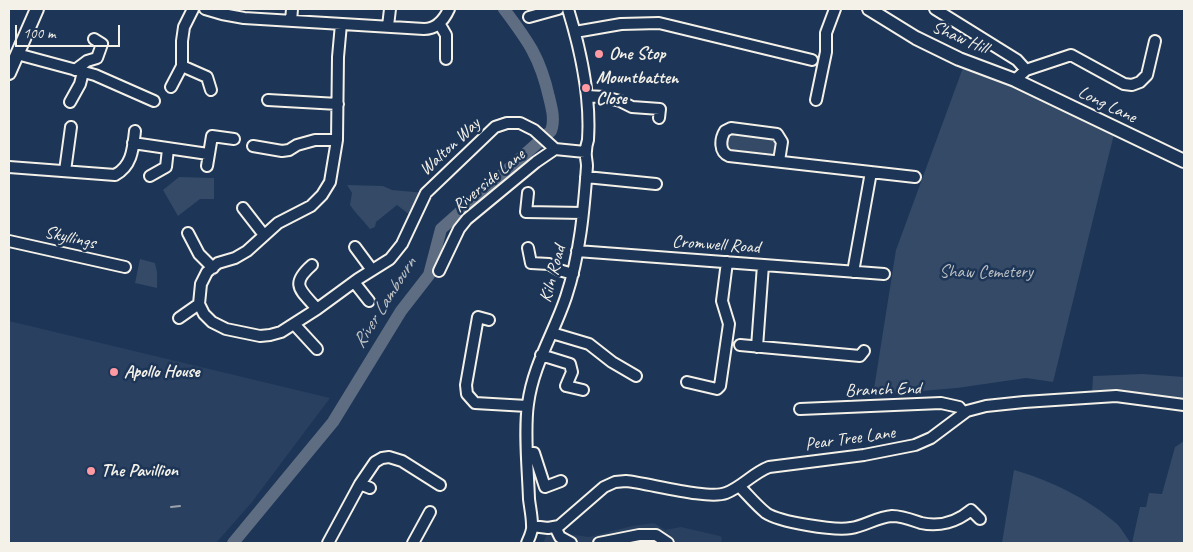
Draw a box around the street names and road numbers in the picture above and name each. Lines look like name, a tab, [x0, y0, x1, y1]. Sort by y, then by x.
street label: Shaw Hill	[929, 17, 991, 59]
street label: Long Lane	[1074, 82, 1140, 128]
street label: Walton Way	[415, 113, 485, 181]
street label: Riverside Lane	[448, 145, 530, 217]
street label: Skyllings	[42, 222, 98, 254]
street label: Cromwell Road	[671, 231, 761, 259]
street label: Kiln Road	[535, 243, 571, 305]
street label: Branch End	[845, 378, 921, 402]
street label: Pear Tree Lane	[804, 422, 896, 456]

